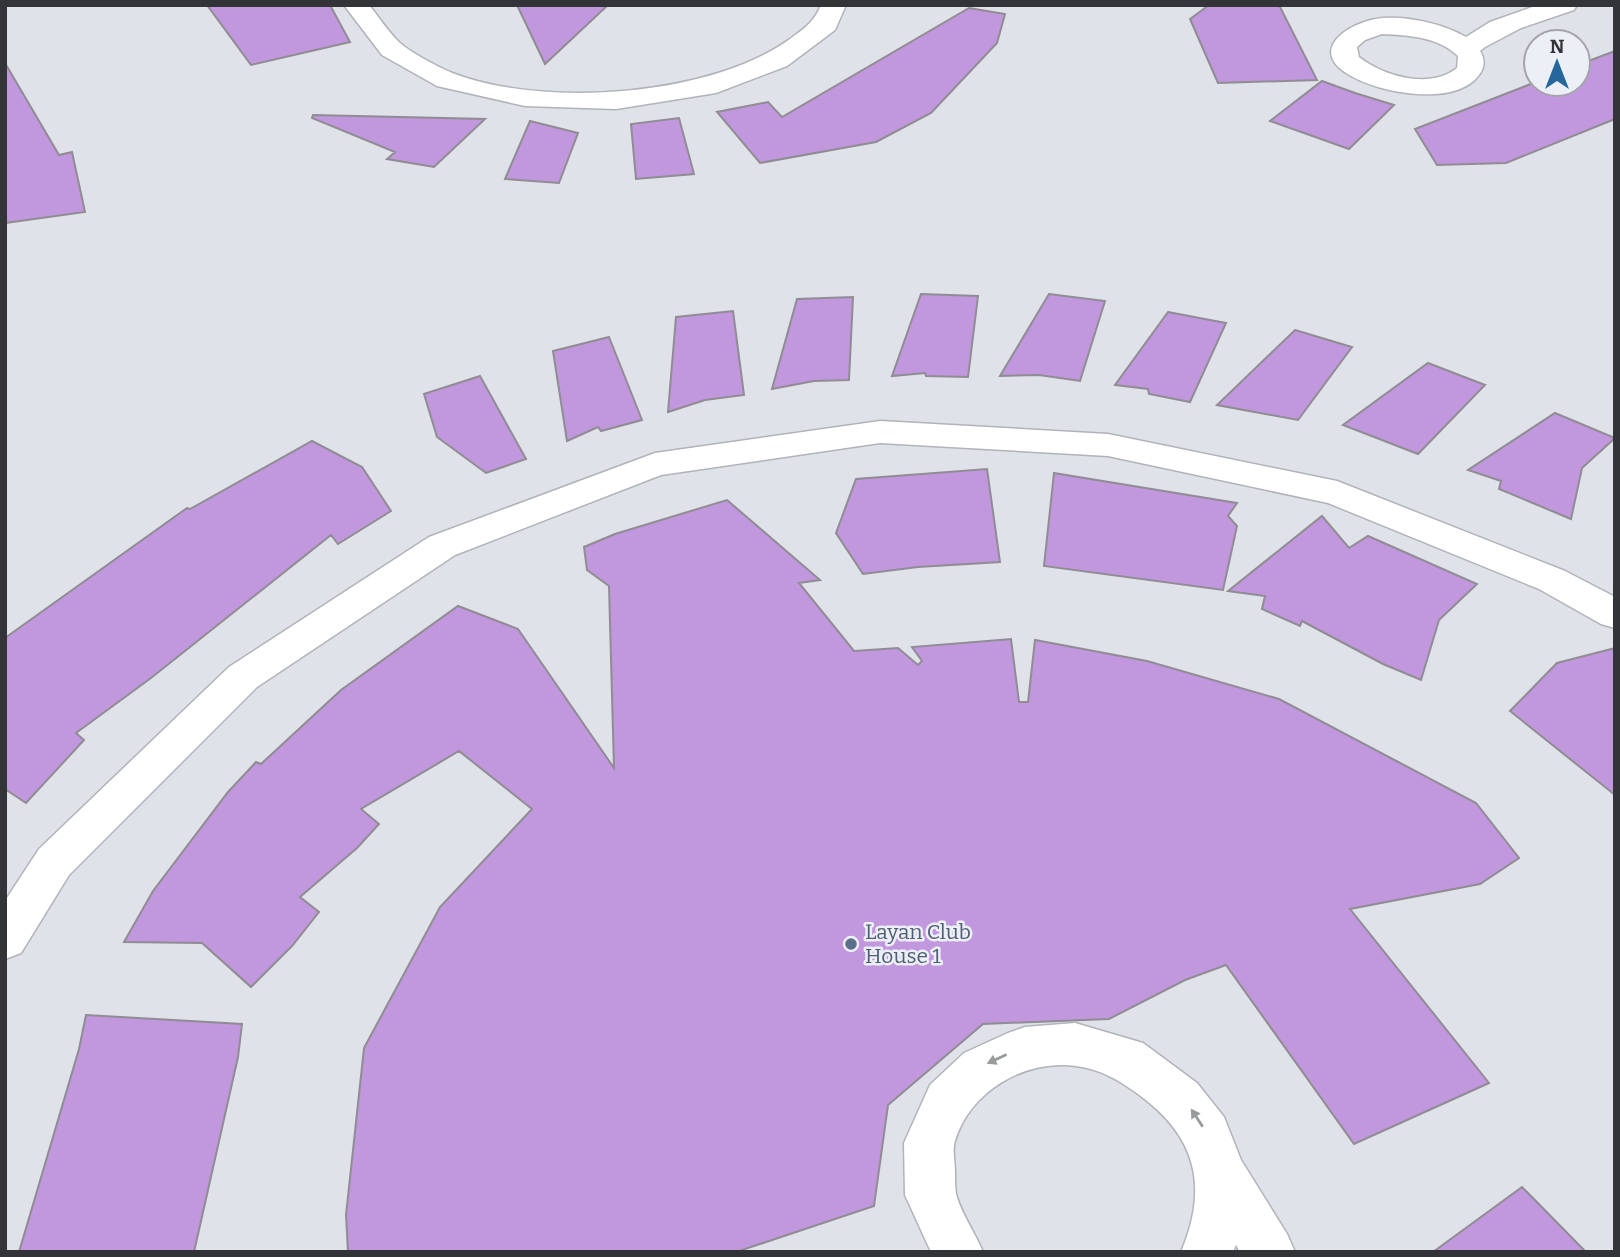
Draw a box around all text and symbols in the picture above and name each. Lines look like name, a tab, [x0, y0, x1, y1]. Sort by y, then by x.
north arrow	[1522, 28, 1592, 98]
text: N	[1550, 35, 1565, 58]
place label: Layan Club House 1	[865, 919, 971, 969]
marker: Layan Club House 1	[843, 936, 859, 952]
one-way arrow	[987, 1053, 1007, 1065]
one-way arrow	[1190, 1109, 1203, 1128]

